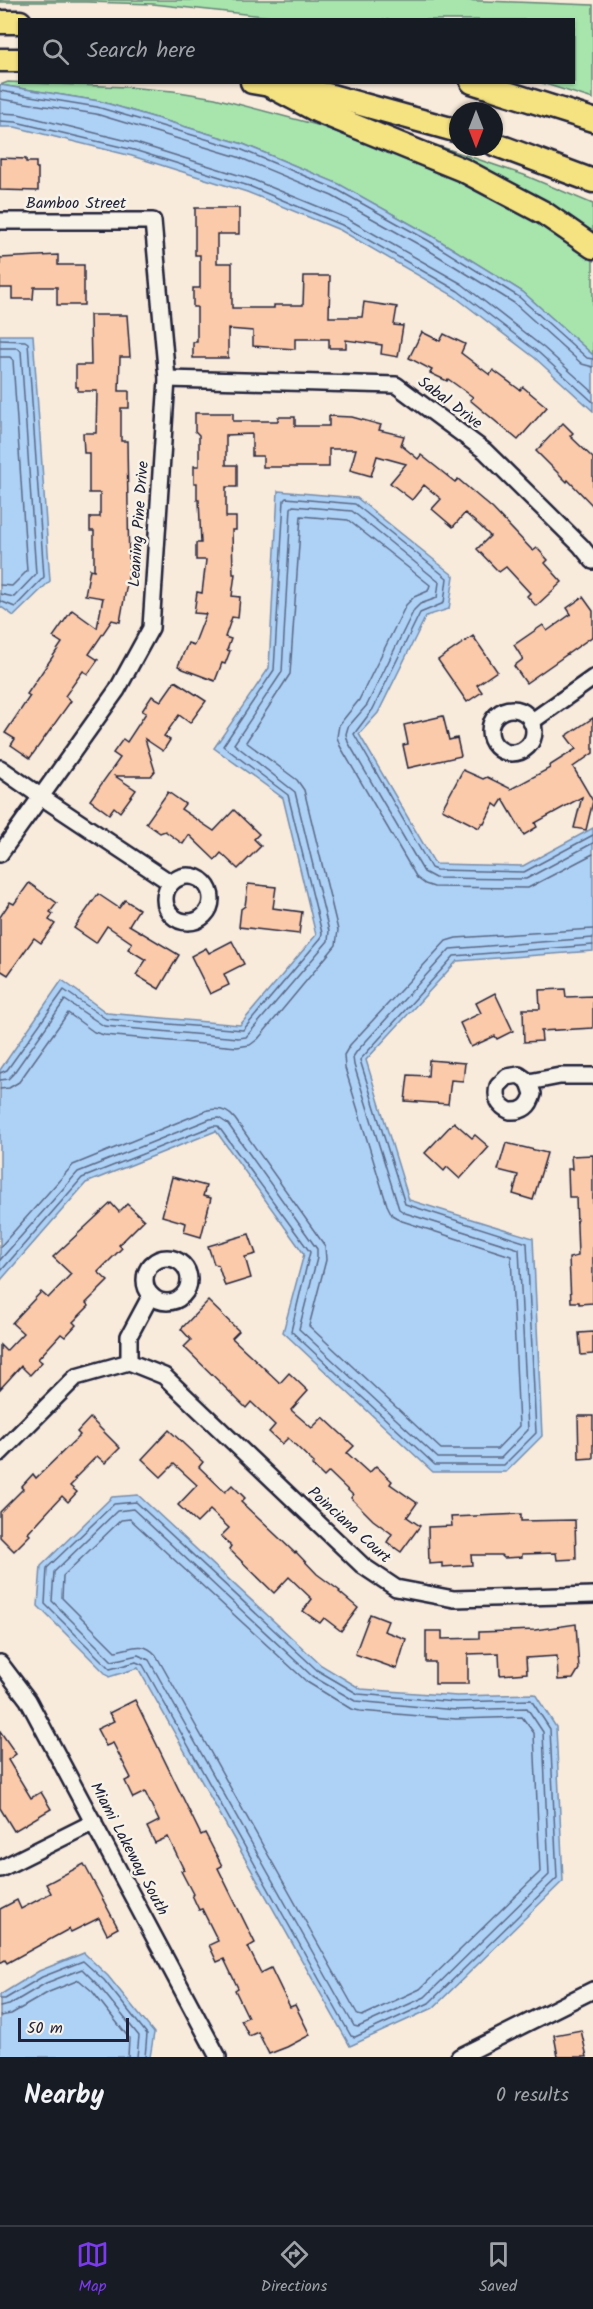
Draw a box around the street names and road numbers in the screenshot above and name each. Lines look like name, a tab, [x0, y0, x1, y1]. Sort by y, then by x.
street label: Bamboo Street	[26, 191, 127, 216]
street label: Sabal Drive	[412, 370, 488, 436]
street label: Leaning Pine Drive	[122, 460, 156, 588]
street label: Poinciana Court	[302, 1481, 397, 1570]
street label: Miami Lakeway South	[83, 1778, 175, 1920]

